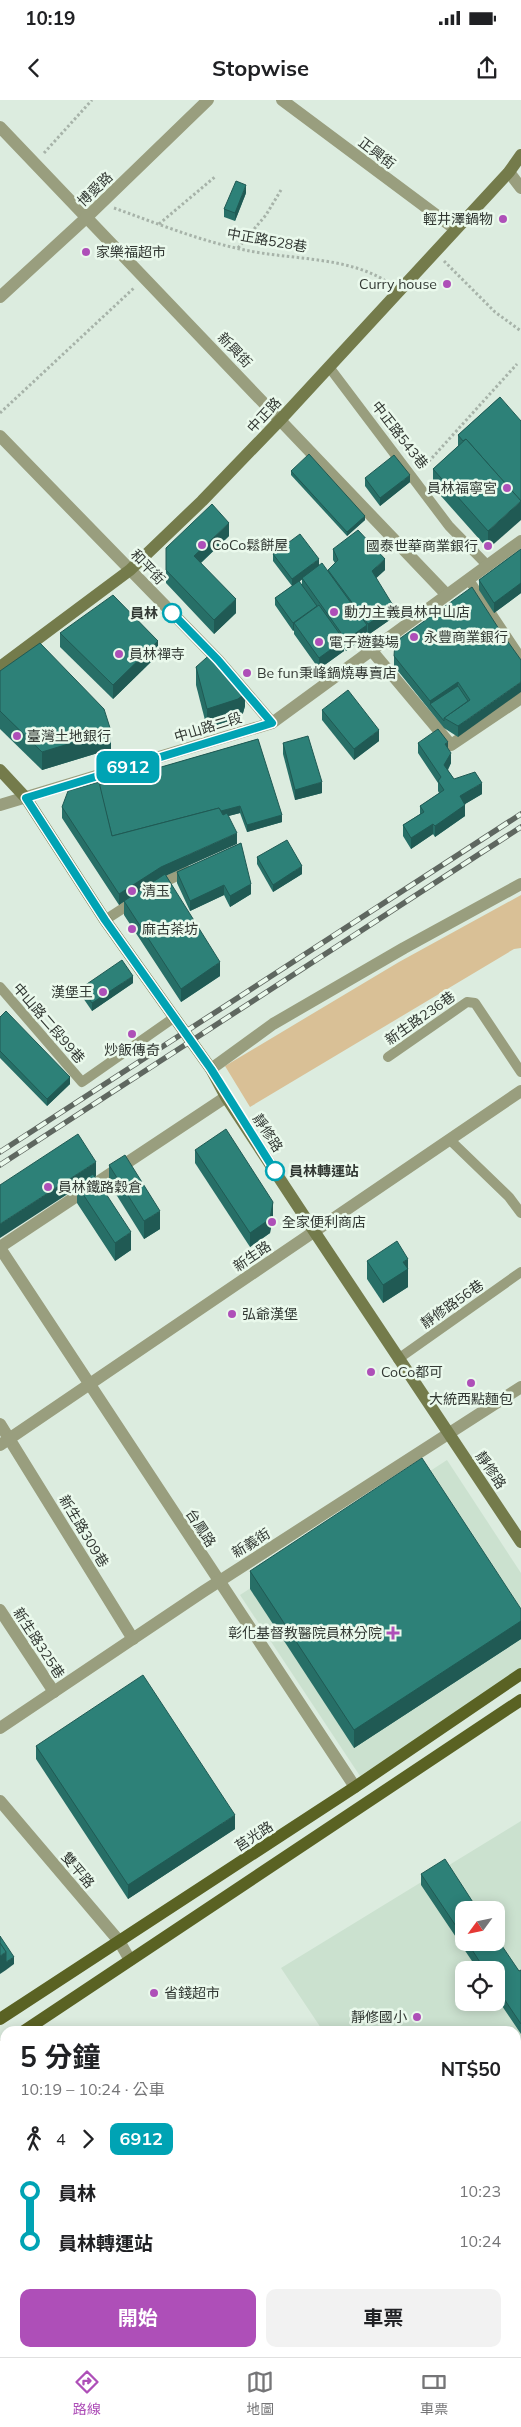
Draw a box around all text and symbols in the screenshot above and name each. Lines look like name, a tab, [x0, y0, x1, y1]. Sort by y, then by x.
text: 10:19	[25, 6, 75, 30]
icon: back	[20, 54, 48, 82]
text: Stopwise	[212, 54, 309, 82]
icon: share	[473, 54, 501, 82]
street label: 正興街	[355, 133, 399, 173]
street label: 博愛路	[74, 168, 116, 210]
place label: 輕井澤鍋物	[423, 210, 493, 228]
marker: 輕井澤鍋物	[497, 213, 509, 225]
street label: 中正路528巷	[225, 224, 309, 256]
place label: 家樂福超市	[96, 243, 166, 261]
marker: 家樂福超市	[80, 246, 92, 258]
place label: Curry house	[359, 275, 437, 293]
marker: Curry house	[441, 278, 453, 290]
street label: 新興街	[214, 329, 256, 371]
street label: 中正路	[243, 394, 285, 436]
street label: 中正路543巷	[368, 397, 432, 473]
place label: 員林福寧宮	[427, 479, 497, 497]
marker: 員林福寧宮	[501, 482, 513, 494]
place label: CoCo鬆餅屋	[212, 536, 288, 554]
place label: 國泰世華商業銀行	[366, 537, 478, 555]
marker: CoCo鬆餅屋	[196, 539, 208, 551]
marker: 國泰世華商業銀行	[482, 540, 494, 552]
street label: 和平街	[127, 546, 169, 588]
marker: 員林	[162, 603, 182, 623]
place label: 動力主義員林中山店	[344, 603, 470, 621]
place label: 員林	[130, 604, 158, 622]
marker: 動力主義員林中山店	[328, 606, 340, 618]
place label: 永豐商業銀行	[424, 628, 508, 646]
marker: 永豐商業銀行	[408, 631, 420, 643]
place label: 電子遊藝場	[329, 633, 399, 651]
marker: 電子遊藝場	[313, 636, 325, 648]
place label: 員林禪寺	[129, 645, 185, 663]
marker: 員林禪寺	[113, 648, 125, 660]
place label: Be fun秉峰鍋燒專賣店	[257, 664, 397, 682]
marker: Be fun秉峰鍋燒專賣店	[241, 667, 253, 679]
street label: 中山路二段	[172, 708, 244, 746]
place label: 臺灣土地銀行	[27, 727, 111, 745]
marker: 臺灣土地銀行	[11, 730, 23, 742]
line badge: 6912	[93, 751, 163, 783]
text: 6912	[106, 755, 150, 778]
place label: 清玉	[142, 882, 170, 900]
marker: 清玉	[126, 885, 138, 897]
place label: 麻古茶坊	[142, 920, 198, 938]
marker: 麻古茶坊	[126, 923, 138, 935]
street label: 中山路二段99巷	[9, 979, 89, 1067]
place label: 漢堡王	[51, 983, 93, 1001]
marker: 漢堡王	[97, 986, 109, 998]
street label: 新生路236巷	[382, 987, 458, 1049]
marker: 炒飯傳奇	[126, 1028, 138, 1040]
place label: 炒飯傳奇	[104, 1041, 160, 1059]
street label: 靜修路	[249, 1110, 287, 1156]
marker: 員林轉運站	[265, 1161, 285, 1181]
place label: 員林轉運站	[289, 1162, 359, 1180]
place label: 員林鐵路穀倉	[58, 1178, 142, 1196]
marker: 員林鐵路穀倉	[42, 1181, 54, 1193]
place label: 全家便利商店	[282, 1213, 366, 1231]
marker: 全家便利商店	[266, 1216, 278, 1228]
street label: 新生路	[230, 1237, 274, 1275]
street label: 靜修路56巷	[417, 1276, 487, 1332]
place label: 弘爺漢堡	[242, 1305, 298, 1323]
marker: 弘爺漢堡	[226, 1308, 238, 1320]
place label: CoCo都可	[381, 1363, 443, 1381]
marker: CoCo都可	[365, 1366, 377, 1378]
marker: 大統西點麵包	[465, 1377, 477, 1389]
place label: 大統西點麵包	[429, 1390, 513, 1408]
street label: 靜修路	[472, 1448, 510, 1492]
street label: 新生路309巷	[55, 1492, 113, 1570]
street label: 台鳳路	[182, 1505, 220, 1551]
street label: 新義街	[228, 1524, 274, 1562]
street label: 新生路325巷	[9, 1604, 69, 1682]
place label: 彰化基督教醫院員林分院	[228, 1624, 382, 1642]
marker: 彰化基督教醫院員林分院	[386, 1626, 400, 1640]
street label: 莒光路	[231, 1817, 277, 1855]
street label: 雙平路	[58, 1848, 98, 1892]
north arrow	[455, 1901, 505, 1951]
map controls	[455, 1901, 505, 2011]
button: locate	[455, 1961, 505, 2011]
place label: 省錢超市	[164, 1984, 220, 2002]
marker: 省錢超市	[148, 1987, 160, 1999]
place label: 靜修國小	[351, 2008, 407, 2026]
marker: 靜修國小	[411, 2011, 423, 2023]
text: 5 分鐘	[20, 2039, 100, 2074]
text: NT$50	[441, 2057, 501, 2081]
text: 10:19 – 10:24 · 公車	[20, 2079, 165, 2099]
icon: walk	[20, 2125, 48, 2153]
icon: forward	[74, 2125, 102, 2153]
text: 6912	[120, 2127, 163, 2150]
text: 4	[56, 2129, 66, 2149]
text: 員林	[58, 2181, 96, 2205]
text: 10:23	[459, 2181, 501, 2201]
text: 員林轉運站	[58, 2231, 153, 2255]
text: 10:24	[459, 2231, 501, 2251]
button: 開始	[20, 2289, 256, 2347]
button: 車票	[266, 2289, 501, 2347]
tab: 路線	[73, 2368, 101, 2418]
tab: 地圖	[246, 2368, 274, 2418]
tab: 車票	[420, 2368, 448, 2418]

